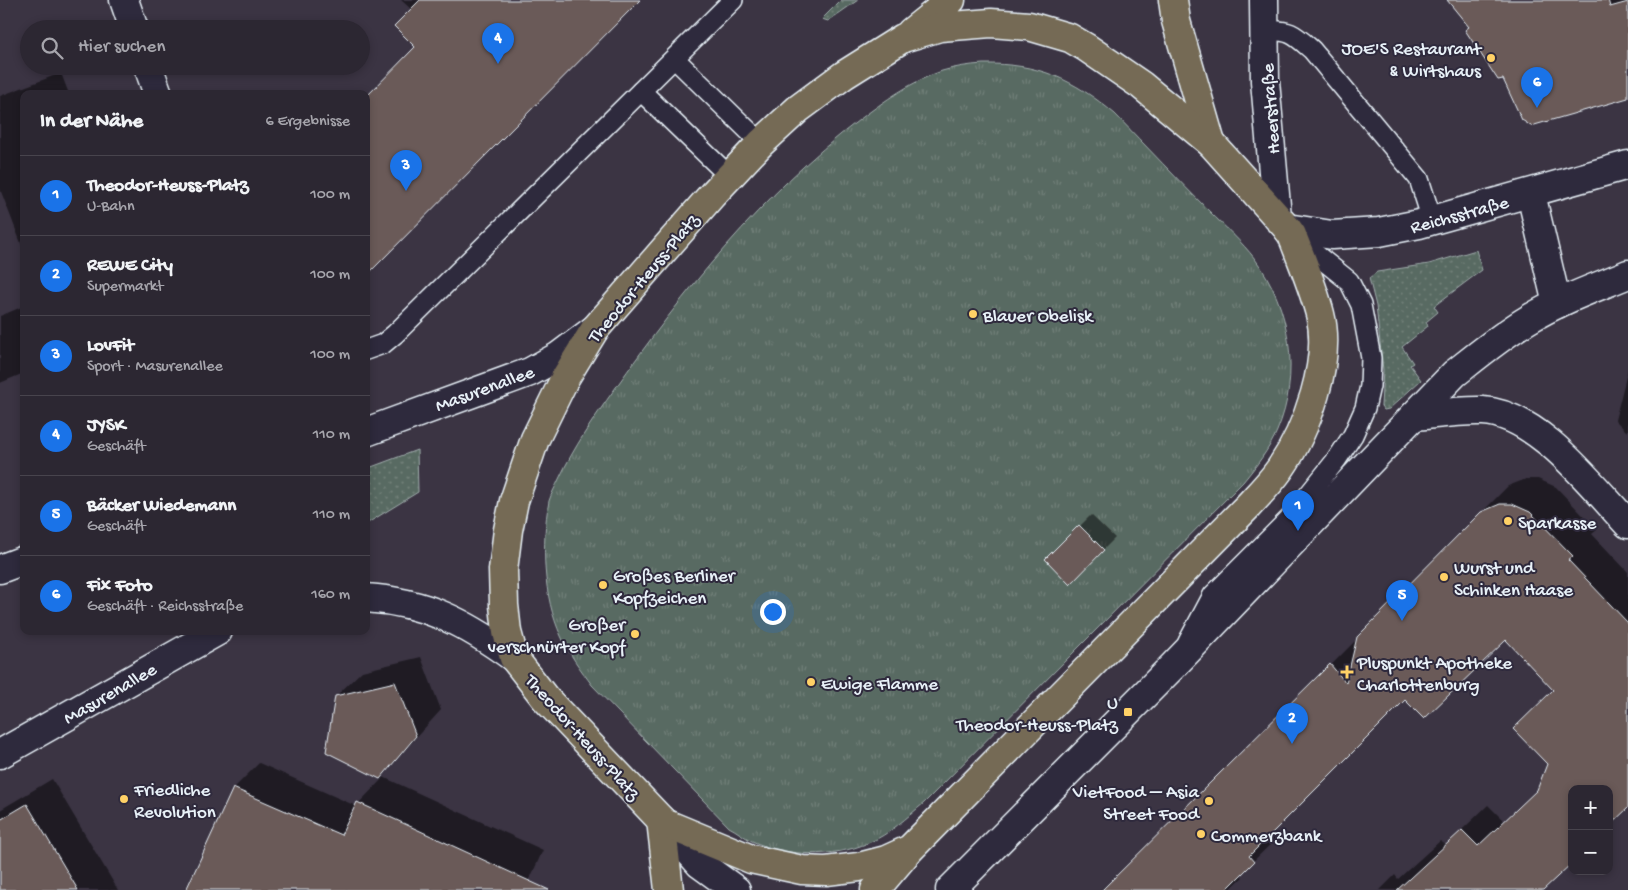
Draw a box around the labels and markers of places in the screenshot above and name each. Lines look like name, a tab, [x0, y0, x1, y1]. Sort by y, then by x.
pin: 4	[482, 23, 514, 64]
place label: JOE'S Restaurant & Wirtshaus	[1341, 39, 1483, 84]
marker: JOE'S Restaurant & Wirtshaus	[1485, 52, 1497, 64]
pin: 6	[1521, 67, 1553, 108]
pin: 3	[390, 150, 422, 191]
place label: Blauer Obelisk	[982, 306, 1094, 329]
marker: Blauer Obelisk	[967, 308, 979, 320]
pin: 1	[1282, 490, 1314, 531]
place label: Sparkasse	[1518, 513, 1596, 536]
marker: Sparkasse	[1502, 515, 1514, 527]
place label: Wurst und Schinken Haase	[1454, 558, 1573, 603]
place label: Großes Berliner Kopfzeichen	[613, 566, 737, 611]
marker: Wurst und Schinken Haase	[1438, 571, 1450, 583]
marker: Großes Berliner Kopfzeichen	[597, 579, 609, 591]
pin: 5	[1386, 580, 1418, 621]
place label: Großer verschnürter Kopf	[487, 615, 627, 660]
marker: Großer verschnürter Kopf	[629, 628, 641, 640]
place label: Pluspunkt Apotheke Charlottenburg	[1356, 653, 1512, 698]
marker: Pluspunkt Apotheke Charlottenburg	[1341, 666, 1353, 678]
place label: Ewige Flamme	[821, 674, 938, 697]
marker: Ewige Flamme	[805, 676, 817, 688]
place label: U Theodor-Heuss-Platz	[955, 693, 1119, 738]
pin: 2	[1276, 703, 1308, 744]
marker: U Theodor-Heuss-Platz	[1122, 706, 1134, 718]
place label: Friedliche Revolution	[133, 780, 216, 825]
place label: VietFood – Asia Street Food	[1072, 782, 1201, 827]
marker: Friedliche Revolution	[118, 793, 130, 805]
marker: VietFood – Asia Street Food	[1203, 795, 1215, 807]
place label: Commerzbank	[1211, 826, 1323, 849]
marker: Commerzbank	[1195, 828, 1207, 840]

